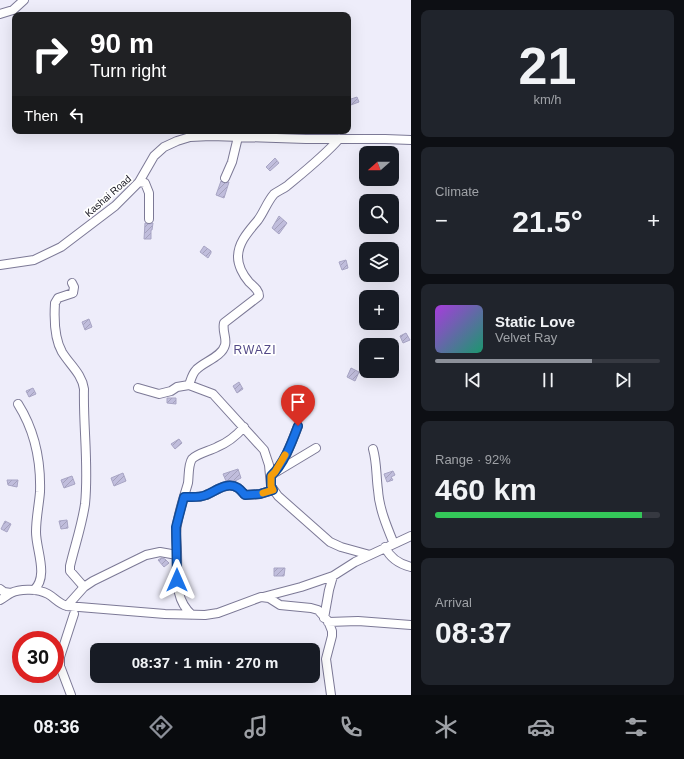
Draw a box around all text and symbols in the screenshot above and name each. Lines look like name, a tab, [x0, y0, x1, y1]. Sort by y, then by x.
icon: right	[24, 28, 76, 80]
text: 90 m	[90, 28, 154, 59]
text: 21	[519, 37, 576, 95]
text: Turn right	[90, 61, 166, 81]
text: km/h	[533, 92, 562, 107]
icon: left	[66, 104, 88, 126]
text: Then	[24, 107, 58, 124]
north arrow	[359, 146, 399, 186]
map controls	[359, 146, 399, 378]
street label: Kashai Road	[83, 173, 133, 219]
text: Climate	[435, 184, 479, 199]
button: search	[359, 194, 399, 234]
text: 21.5°	[512, 205, 583, 238]
text: −	[435, 208, 448, 233]
text: +	[647, 208, 660, 233]
button: layers	[359, 242, 399, 282]
button: +	[359, 290, 399, 330]
text: Static Love	[495, 313, 575, 330]
text: Velvet Ray	[495, 330, 557, 345]
button: −	[359, 338, 399, 378]
district label: RWAZI	[234, 343, 277, 357]
icon: previous	[462, 369, 484, 391]
icon: pause	[537, 369, 559, 391]
icon: next	[612, 369, 634, 391]
pin	[281, 385, 315, 426]
icon: arrive	[287, 391, 309, 413]
text: Range · 92%	[435, 452, 511, 467]
text: 460 km	[435, 473, 537, 506]
position arrow	[156, 559, 198, 601]
text: Arrival	[435, 595, 472, 610]
text: 08:37	[435, 616, 512, 649]
speed limit sign: 30	[12, 631, 64, 683]
text: 08:37 · 1 min · 270 m	[132, 654, 278, 671]
icon: directions	[147, 713, 175, 741]
icon: music	[242, 713, 270, 741]
icon: phone	[337, 713, 365, 741]
icon: climate	[432, 713, 460, 741]
icon: car	[527, 713, 555, 741]
icon: filters	[622, 713, 650, 741]
text: 08:36	[34, 717, 80, 737]

